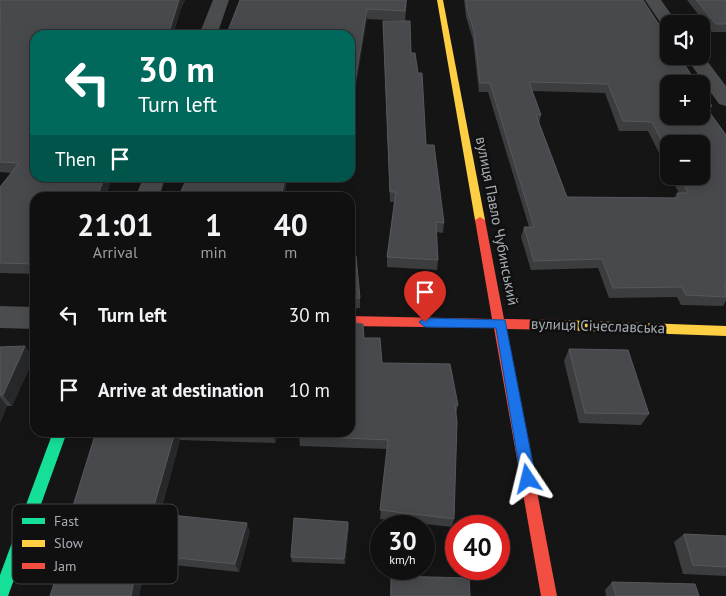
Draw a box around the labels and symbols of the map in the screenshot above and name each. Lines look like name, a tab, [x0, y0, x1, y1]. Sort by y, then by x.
street label: вулиця Павло Чубинський	[472, 135, 523, 307]
pin	[404, 271, 446, 322]
street label: вулиця Січеславська	[531, 314, 665, 337]
position arrow	[501, 452, 553, 504]
legend	[12, 504, 178, 584]
text: Fast	[54, 512, 79, 530]
speed limit sign: 40	[445, 515, 510, 580]
text: Slow	[54, 534, 84, 552]
text: Jam	[53, 557, 76, 575]

